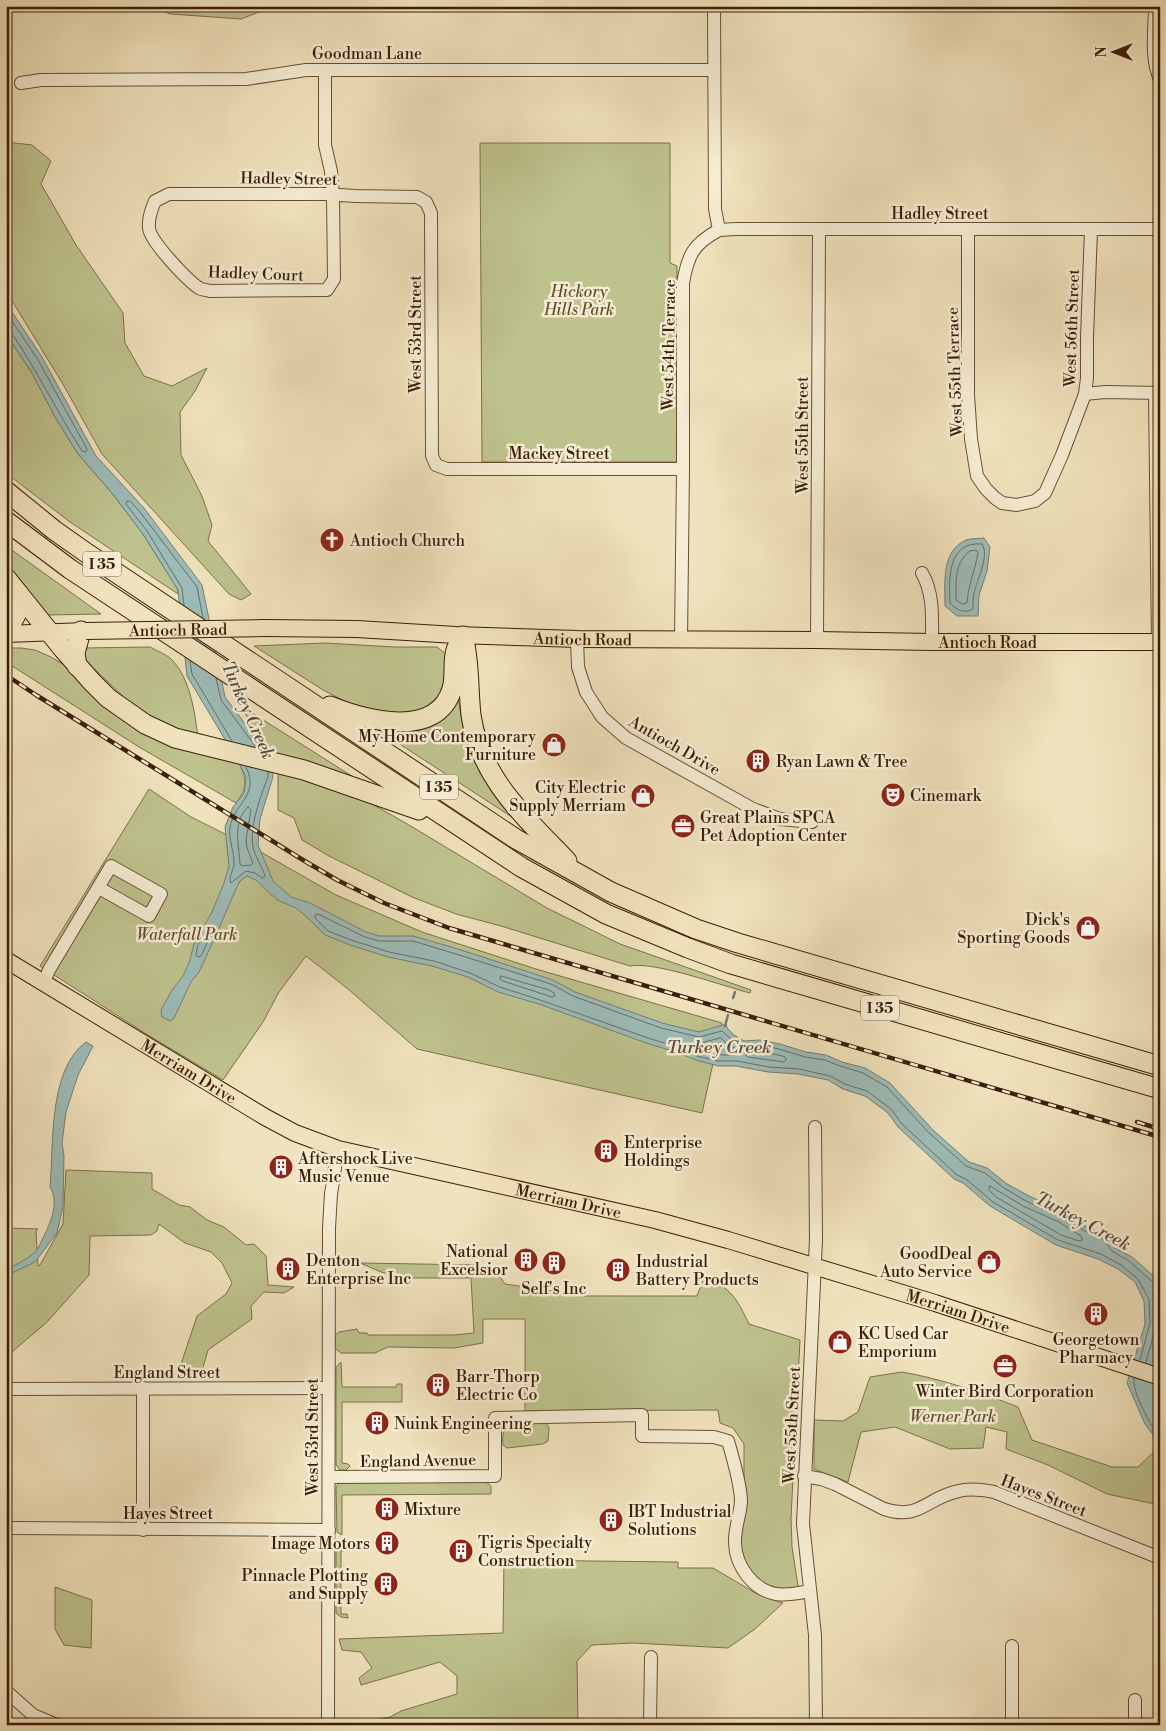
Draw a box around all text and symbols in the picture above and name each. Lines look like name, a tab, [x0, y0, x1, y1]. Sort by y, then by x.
north arrow	[1088, 28, 1138, 78]
street label: Goodman Lane	[312, 44, 422, 64]
text: N	[1093, 46, 1111, 58]
street label: Hadley Street	[240, 168, 338, 190]
street label: Hadley Street	[891, 204, 989, 224]
street label: Hadley Court	[208, 262, 305, 286]
street label: West 56th Street	[1060, 268, 1084, 389]
street label: West 53rd Street	[406, 275, 426, 394]
street label: West 54th Terrace	[658, 279, 680, 412]
park label: Hickory Hills Park	[543, 282, 614, 320]
street label: West 55th Terrace	[943, 307, 967, 438]
street label: West 55th Street	[793, 376, 813, 495]
street label: Mackey Street	[508, 444, 610, 464]
church icon: Antioch Church	[319, 527, 345, 553]
place label: Antioch Church	[349, 531, 466, 551]
road number: I 35	[83, 552, 121, 576]
street label: Antioch Road	[128, 620, 227, 641]
street label: Antioch Road	[532, 629, 632, 650]
street label: Antioch Road	[938, 633, 1037, 653]
water label: Turkey Creek	[216, 658, 279, 763]
street label: Antioch Drive	[624, 711, 724, 780]
place label: My Home Contemporary Furniture	[358, 727, 536, 765]
shop icon: My Home Contemporary Furniture	[541, 732, 567, 758]
building icon: Ryan Lawn & Tree	[745, 748, 771, 774]
place label: Ryan Lawn & Tree	[776, 752, 908, 772]
road number: I 35	[420, 774, 458, 800]
place label: City Electric Supply Merriam	[509, 778, 626, 816]
theatre icon: Cinemark	[880, 782, 906, 808]
shop icon: City Electric Supply Merriam	[630, 783, 656, 809]
place label: Cinemark	[910, 786, 983, 806]
place label: Great Plains SPCA Pet Adoption Center	[700, 808, 847, 846]
office icon: Great Plains SPCA Pet Adoption Center	[670, 813, 696, 839]
place label: Dick's Sporting Goods	[957, 910, 1070, 948]
shop icon: Dick's Sporting Goods	[1075, 915, 1101, 941]
park label: Waterfall Park	[137, 925, 237, 945]
road number: I 35	[861, 996, 899, 1020]
street label: Merriam Drive	[137, 1035, 240, 1108]
water label: Turkey Creek	[666, 1036, 772, 1059]
place label: Enterprise Holdings	[624, 1133, 702, 1171]
building icon: Enterprise Holdings	[593, 1138, 619, 1164]
place label: Aftershock Live Music Venue	[297, 1149, 413, 1187]
building icon: Aftershock Live Music Venue	[268, 1154, 294, 1180]
street label: Merriam Drive	[513, 1180, 623, 1223]
water label: Turkey Creek	[1031, 1187, 1135, 1256]
place label: National Excelsior	[440, 1242, 508, 1280]
place label: GoodDeal Auto Service	[879, 1244, 972, 1282]
building icon: National Excelsior	[513, 1247, 539, 1273]
shop icon: GoodDeal Auto Service	[976, 1249, 1002, 1275]
building icon: Self's Inc	[541, 1250, 567, 1276]
place label: Denton Enterprise Inc	[306, 1251, 411, 1289]
place label: Industrial Battery Products	[635, 1252, 759, 1290]
building icon: Denton Enterprise Inc	[275, 1256, 301, 1282]
building icon: Industrial Battery Products	[605, 1257, 631, 1283]
place label: Self's Inc	[521, 1279, 587, 1299]
street label: Merriam Drive	[903, 1286, 1012, 1338]
building icon: Georgetown Pharmacy	[1083, 1301, 1109, 1327]
place label: KC Used Car Emporium	[858, 1324, 949, 1362]
shop icon: KC Used Car Emporium	[827, 1329, 853, 1355]
place label: Georgetown Pharmacy	[1053, 1330, 1140, 1368]
office icon: Winter Bird Corporation	[992, 1353, 1018, 1379]
street label: England Street	[113, 1363, 221, 1383]
street label: West 55th Street	[779, 1366, 805, 1485]
place label: Barr-Thorp Electric Co	[455, 1367, 540, 1405]
building icon: Barr-Thorp Electric Co	[425, 1372, 451, 1398]
street label: West 53rd Street	[303, 1378, 323, 1497]
place label: Winter Bird Corporation	[915, 1382, 1095, 1402]
park label: Werner Park	[910, 1407, 996, 1427]
building icon: Nuink Engineering	[364, 1410, 390, 1436]
place label: Nuink Engineering	[394, 1414, 532, 1434]
street label: England Avenue	[360, 1450, 476, 1472]
street label: Hayes Street	[998, 1470, 1090, 1522]
building icon: Mixture	[374, 1496, 400, 1522]
place label: Mixture	[404, 1500, 461, 1520]
place label: IBT Industrial Solutions	[628, 1502, 732, 1540]
street label: Hayes Street	[123, 1504, 213, 1524]
building icon: IBT Industrial Solutions	[598, 1507, 624, 1533]
building icon: Image Motors	[374, 1530, 400, 1556]
place label: Tigris Specialty Construction	[478, 1533, 592, 1571]
place label: Image Motors	[271, 1534, 370, 1554]
building icon: Tigris Specialty Construction	[448, 1538, 474, 1564]
place label: Pinnacle Plotting and Supply	[242, 1566, 369, 1604]
building icon: Pinnacle Plotting and Supply	[373, 1571, 399, 1597]

